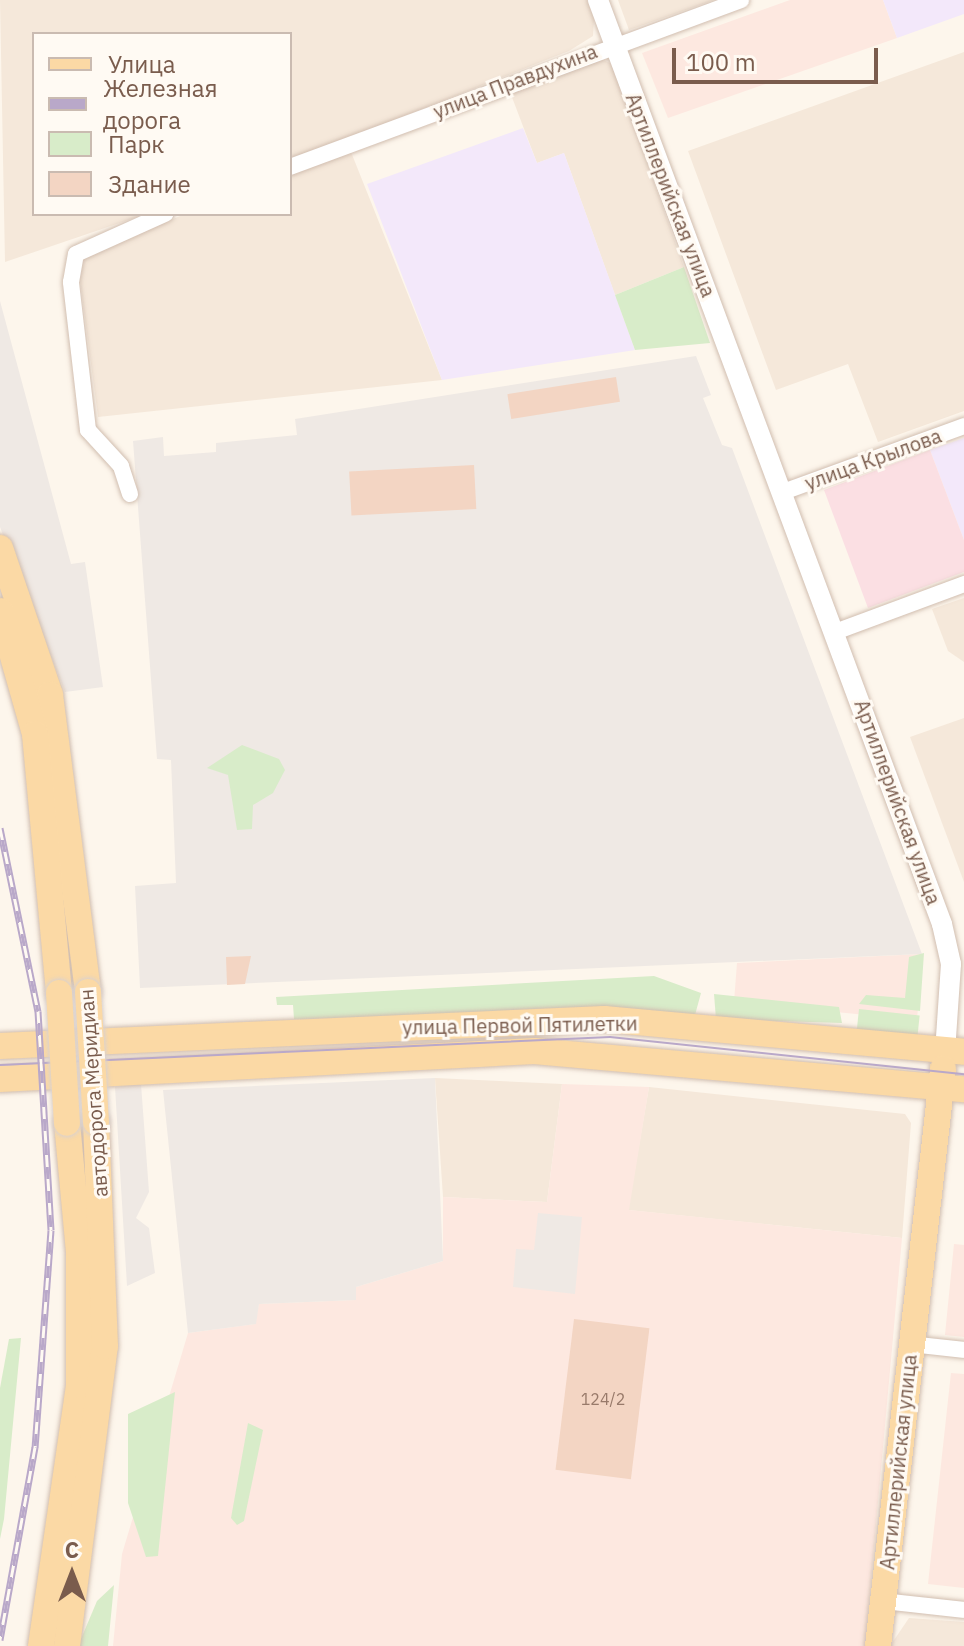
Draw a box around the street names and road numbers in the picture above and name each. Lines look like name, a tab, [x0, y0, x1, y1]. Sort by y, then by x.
street label: улица Правдухина	[430, 39, 600, 123]
street label: Артиллерийская улица	[621, 90, 721, 300]
street label: улица Крылова	[801, 423, 945, 495]
street label: Артиллерийская улица	[850, 696, 946, 908]
street label: автодорога Меридиан	[74, 988, 112, 1198]
street label: улица Первой Пятилетки	[402, 1011, 638, 1039]
street label: Артиллерийская улица	[875, 1353, 921, 1571]

